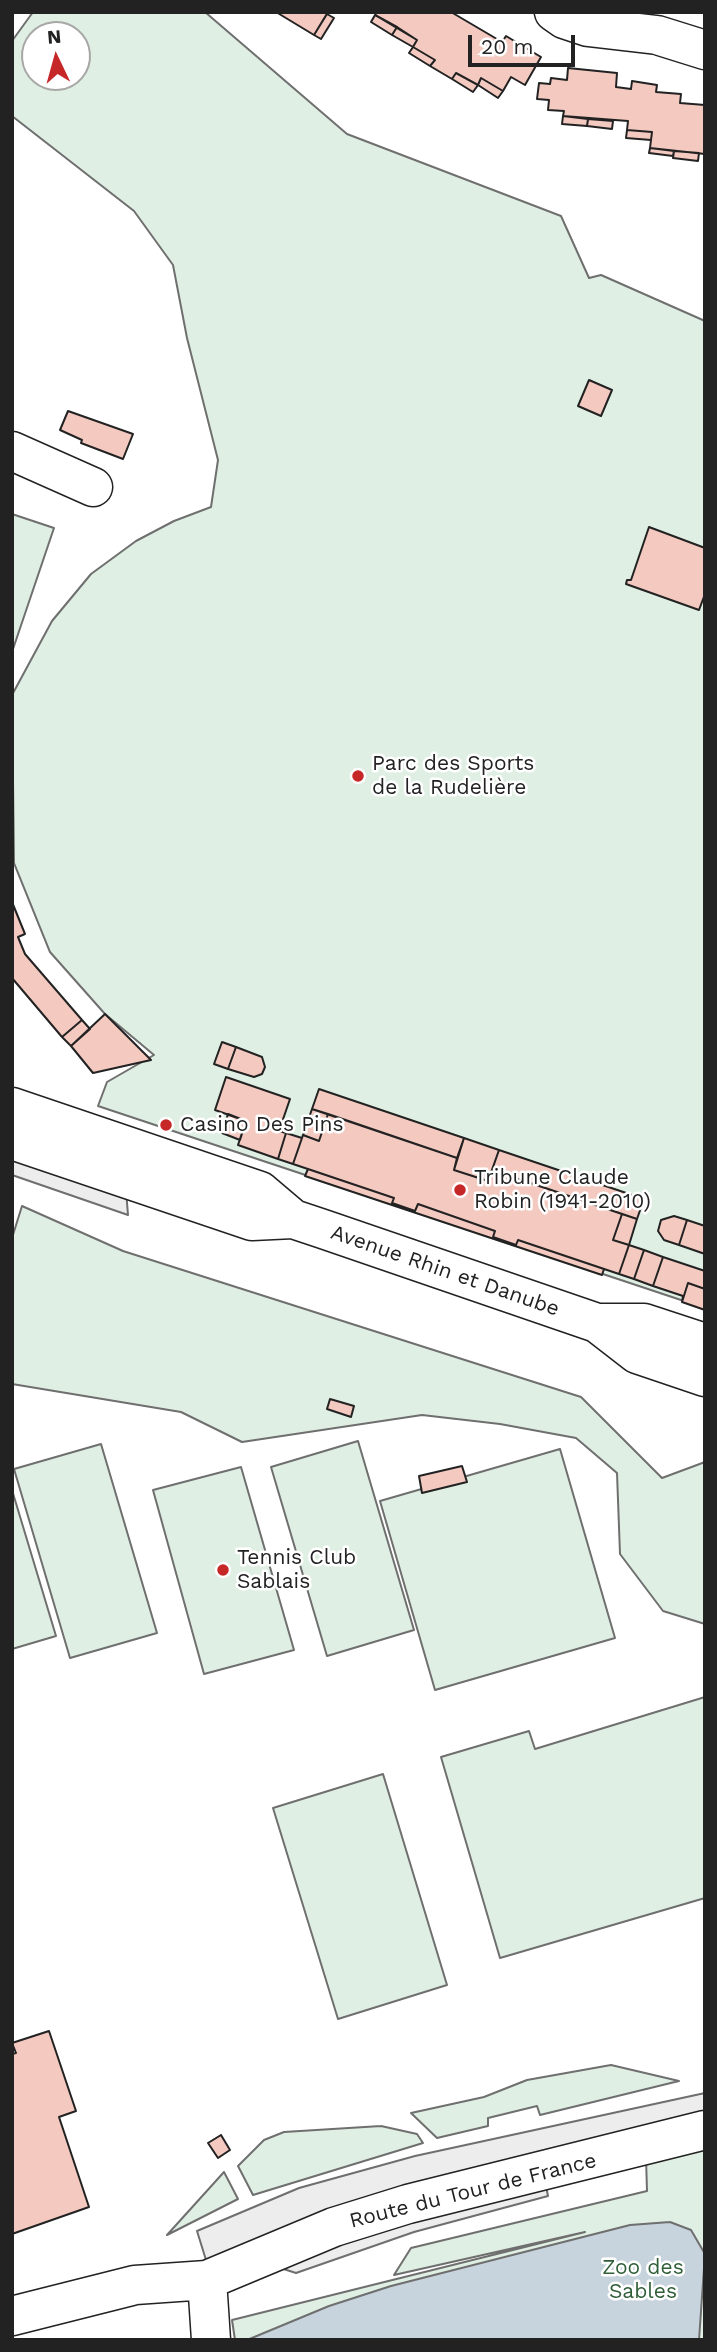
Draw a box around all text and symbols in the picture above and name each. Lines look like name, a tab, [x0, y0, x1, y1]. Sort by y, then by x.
north arrow	[21, 21, 91, 91]
scale bar	[472, 21, 579, 65]
text: N	[46, 25, 62, 49]
text: 20 m	[481, 34, 533, 59]
place label: Parc des Sports de la Rudelière	[372, 751, 534, 801]
marker: Parc des Sports de la Rudelière	[350, 768, 366, 784]
place label: Casino Des Pins	[180, 1112, 344, 1138]
marker: Casino Des Pins	[158, 1117, 174, 1133]
place label: Tribune Claude Robin (1941-2010)	[474, 1165, 651, 1215]
marker: Tribune Claude Robin (1941-2010)	[452, 1182, 468, 1198]
street label: Avenue Rhin et Danube	[327, 1220, 563, 1322]
place label: Tennis Club Sablais	[237, 1545, 356, 1595]
marker: Tennis Club Sablais	[215, 1562, 231, 1578]
street label: Route du Tour de France	[347, 2148, 599, 2234]
park label: Zoo des Sables	[602, 2255, 684, 2305]

